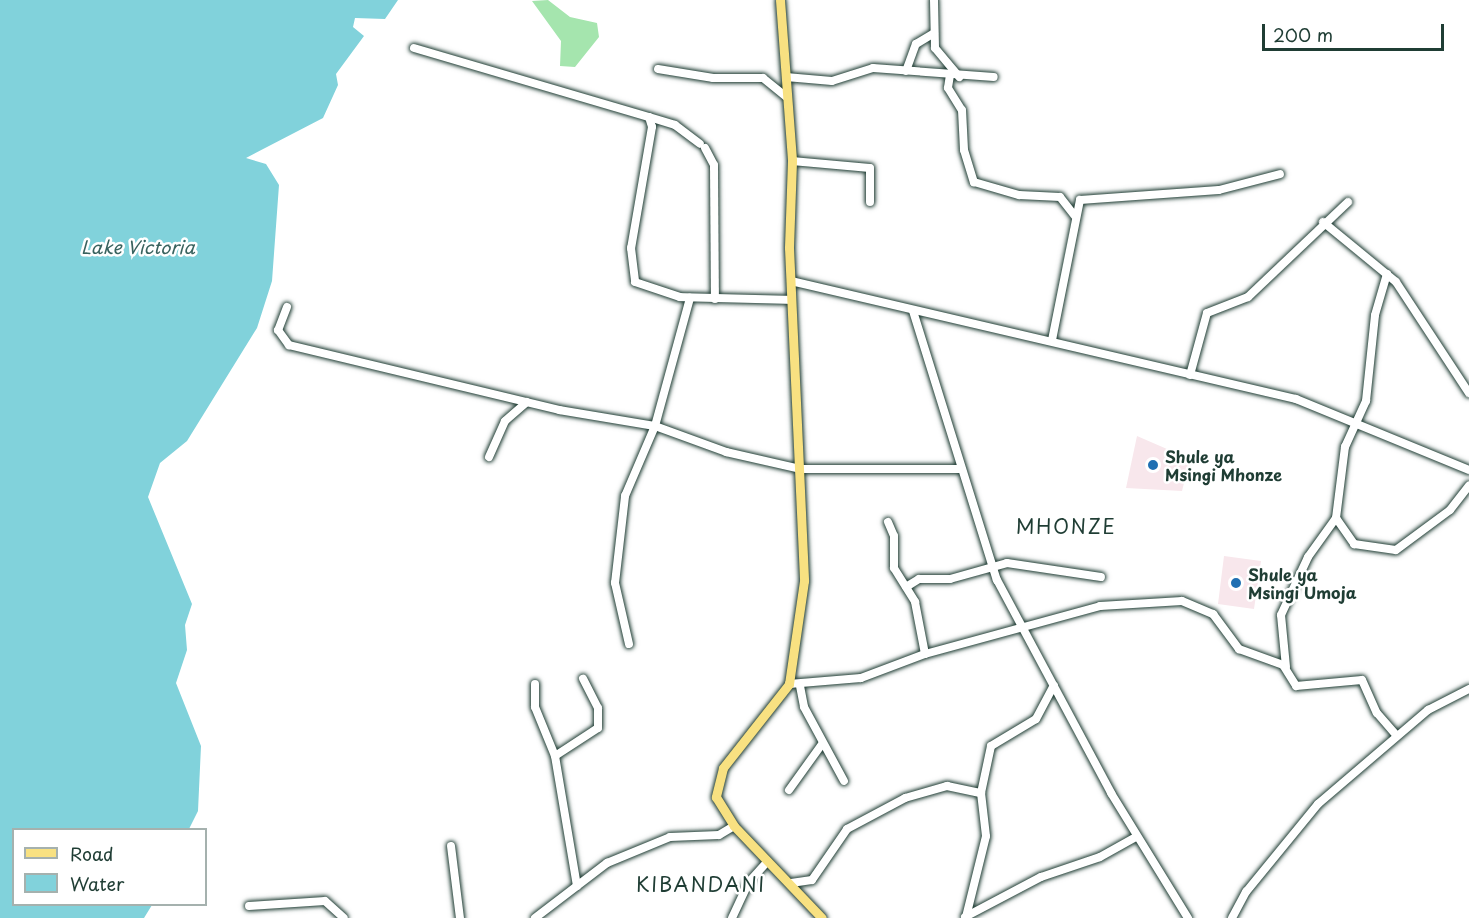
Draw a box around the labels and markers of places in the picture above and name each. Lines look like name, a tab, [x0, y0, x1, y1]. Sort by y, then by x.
place label: Shule ya Msingi Mhonze	[1165, 446, 1282, 484]
marker: Shule ya Msingi Mhonze	[1146, 458, 1160, 472]
place label: Shule ya Msingi Umoja	[1248, 564, 1357, 602]
marker: Shule ya Msingi Umoja	[1229, 576, 1243, 590]

